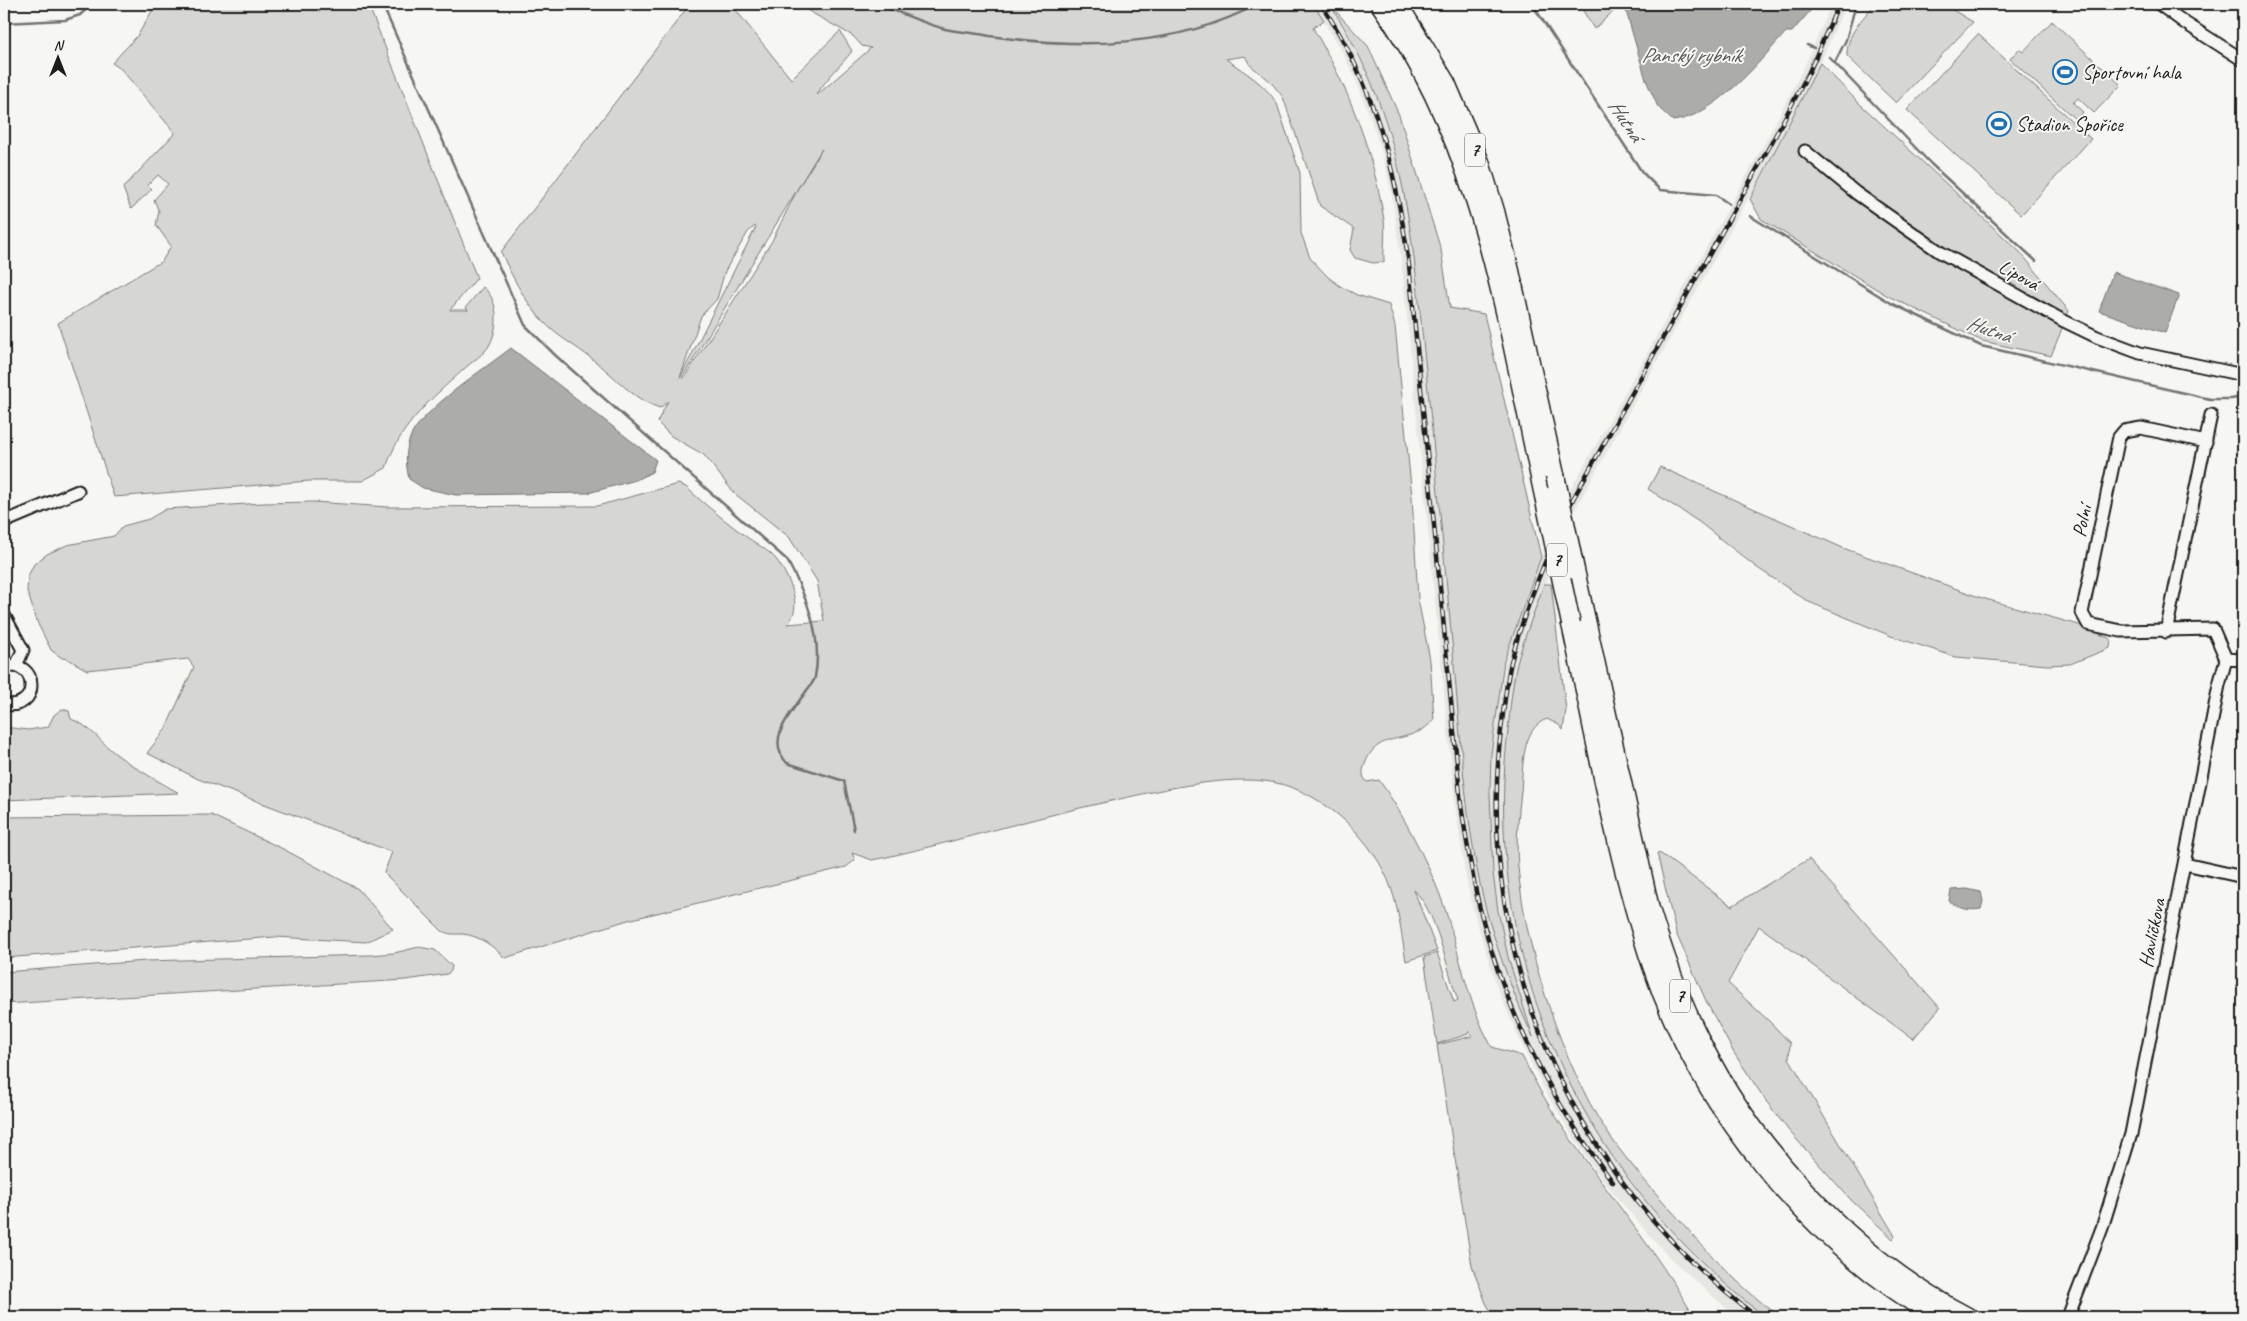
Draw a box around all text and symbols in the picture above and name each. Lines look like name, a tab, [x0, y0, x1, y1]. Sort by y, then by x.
north arrow	[32, 32, 82, 82]
text: N	[54, 37, 65, 54]
water label: Panský rybník	[1641, 42, 1744, 68]
sports icon: Sportovní hala	[2052, 59, 2078, 85]
place label: Sportovní hala	[2082, 60, 2183, 85]
water label: Hutná	[1603, 94, 1652, 150]
sports icon: Stadion Spořice	[1986, 111, 2012, 137]
place label: Stadion Spořice	[2016, 112, 2124, 137]
road number: 7	[1465, 134, 1485, 166]
street label: Lipová	[1994, 254, 2046, 297]
water label: Hutná	[1963, 309, 2019, 350]
street label: Polní	[2066, 499, 2098, 539]
road number: 7	[1547, 544, 1567, 576]
street label: Havlíčkova	[2133, 894, 2171, 970]
road number: 7	[1670, 979, 1690, 1012]

